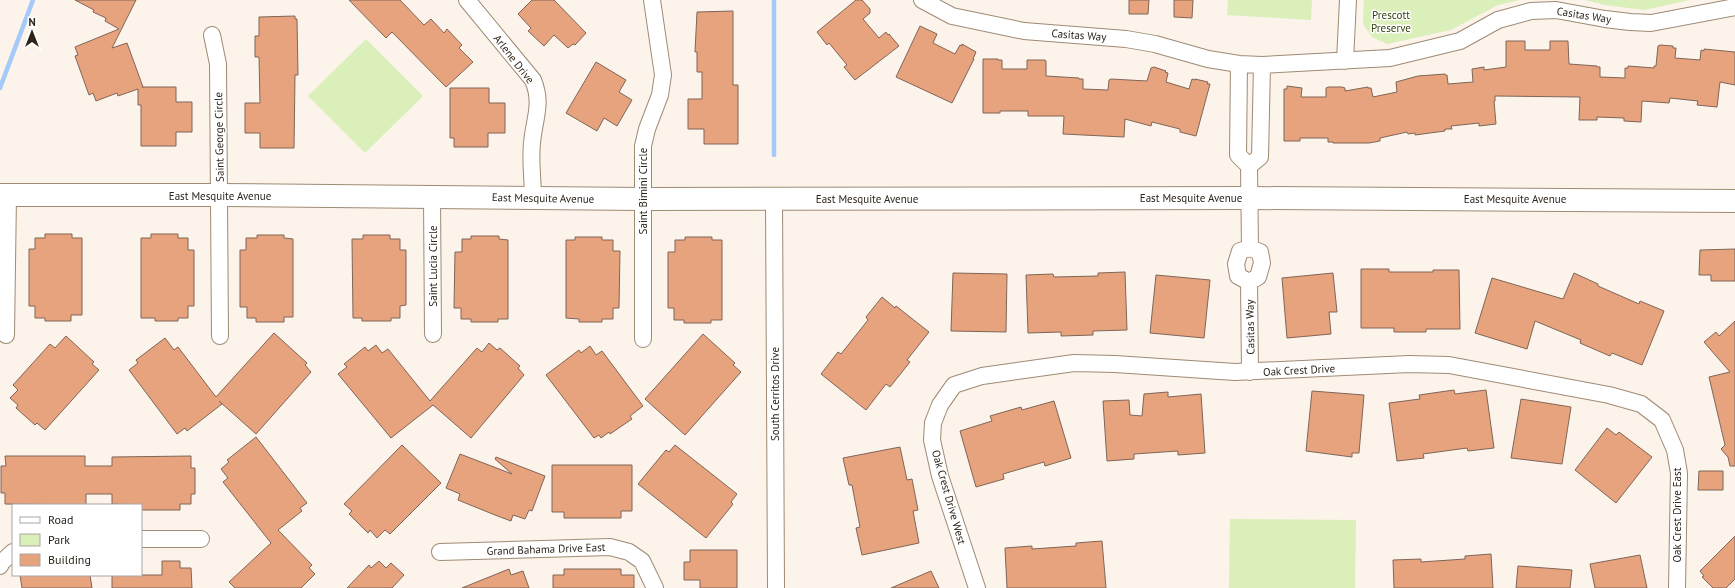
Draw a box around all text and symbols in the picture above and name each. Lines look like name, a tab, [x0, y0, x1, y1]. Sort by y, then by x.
street label: Casitas Way	[1556, 4, 1613, 26]
park label: Prescott Preserve	[1371, 8, 1411, 35]
north arrow	[12, 12, 52, 52]
text: N	[28, 15, 36, 29]
street label: Casitas Way	[1051, 26, 1108, 44]
street label: Arlene Drive	[491, 32, 538, 87]
street label: Saint George Circle	[211, 92, 227, 182]
street label: Saint Bimini Circle	[636, 147, 650, 234]
street label: East Mesquite Avenue	[169, 189, 272, 203]
street label: East Mesquite Avenue	[492, 190, 595, 206]
street label: East Mesquite Avenue	[1140, 191, 1243, 205]
street label: East Mesquite Avenue	[816, 192, 919, 206]
street label: East Mesquite Avenue	[1464, 192, 1567, 206]
street label: Saint Lucia Circle	[426, 225, 440, 307]
street label: Casitas Way	[1243, 299, 1257, 355]
street label: South Cerritos Drive	[768, 347, 782, 441]
street label: Oak Crest Drive	[1263, 361, 1336, 379]
street label: Oak Crest Drive West	[929, 448, 969, 546]
street label: Oak Crest Drive East	[1670, 467, 1684, 562]
legend	[12, 504, 142, 576]
text: Road	[48, 512, 73, 527]
text: Park	[48, 532, 70, 547]
street label: Grand Bahama Drive East	[486, 540, 606, 558]
text: Building	[48, 552, 91, 567]

